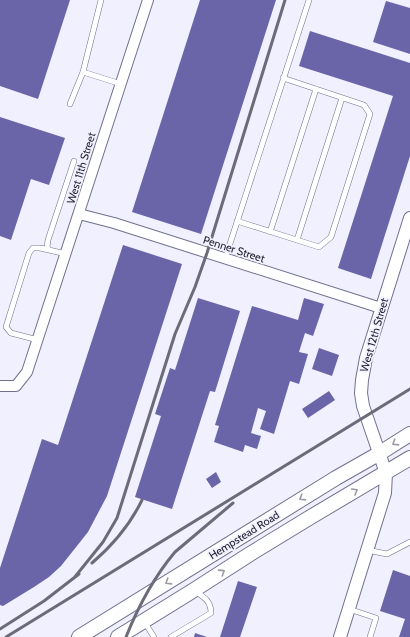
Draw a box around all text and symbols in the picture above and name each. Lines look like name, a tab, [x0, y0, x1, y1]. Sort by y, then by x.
street label: West 11th Street	[63, 130, 99, 205]
street label: Penner Street	[201, 232, 267, 266]
street label: West 12th Street	[357, 296, 391, 374]
one-way arrow	[392, 439, 399, 446]
one-way arrow	[350, 488, 358, 495]
one-way arrow	[299, 494, 306, 501]
street label: Hempstead Road	[206, 508, 282, 562]
one-way arrow	[218, 569, 225, 577]
one-way arrow	[165, 577, 172, 584]

